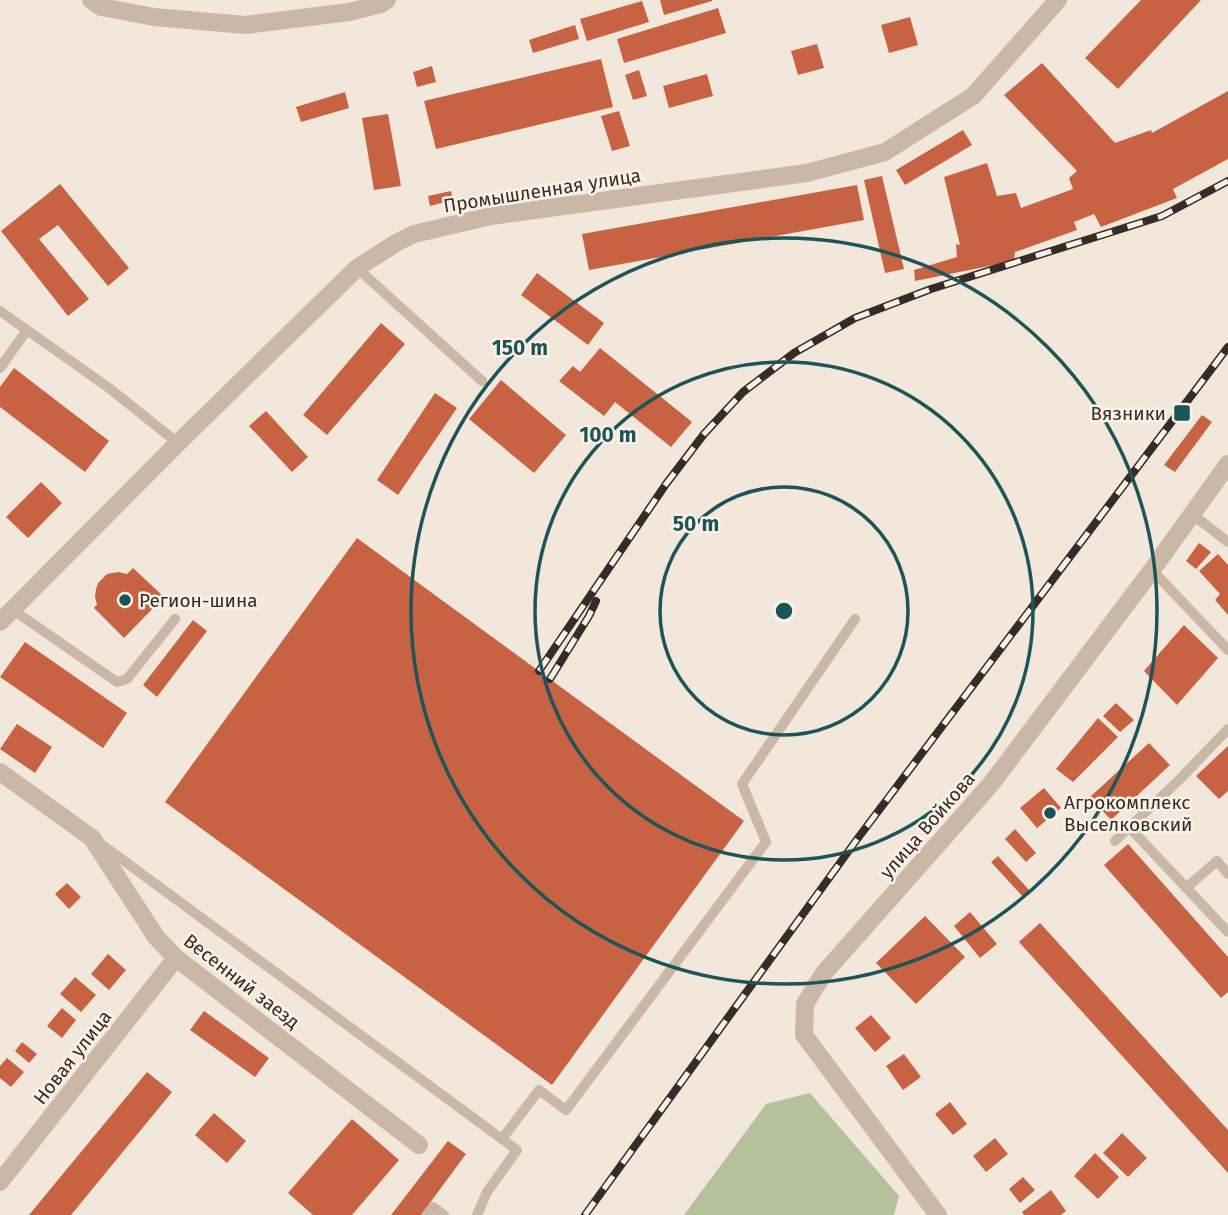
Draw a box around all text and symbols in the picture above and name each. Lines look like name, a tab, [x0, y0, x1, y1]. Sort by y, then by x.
street label: Промышленная улица	[442, 164, 642, 217]
text: 150 m	[492, 335, 548, 361]
place label: Вязники	[1091, 402, 1166, 425]
marker: Вязники	[1172, 403, 1192, 423]
text: 100 m	[579, 422, 637, 448]
text: 50 m	[673, 511, 719, 537]
place label: Регион-шина	[139, 589, 258, 612]
marker: Регион-шина	[117, 592, 133, 608]
centre of rings	[772, 599, 796, 623]
street label: улица Войкова	[875, 767, 980, 883]
place label: Агрокомплекс Выселковский	[1064, 791, 1192, 836]
marker: Агрокомплекс Выселковский	[1042, 805, 1058, 821]
street label: Весенний заезд	[179, 929, 304, 1034]
street label: Новая улица	[28, 1006, 116, 1109]

